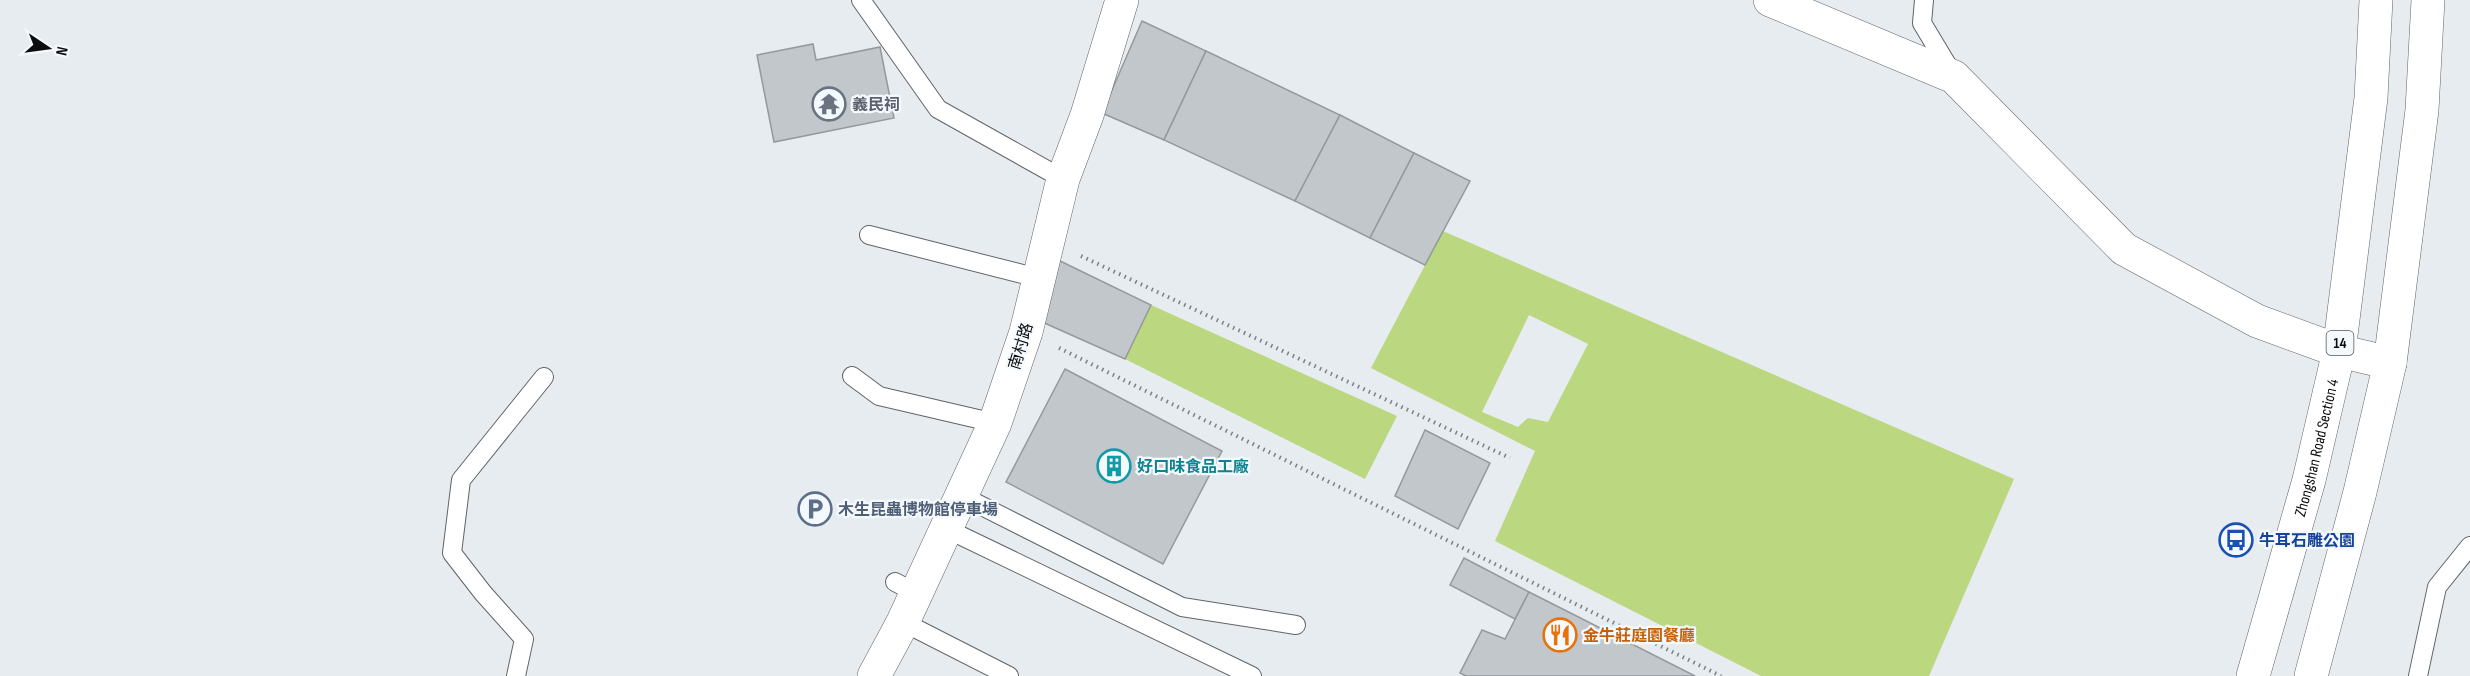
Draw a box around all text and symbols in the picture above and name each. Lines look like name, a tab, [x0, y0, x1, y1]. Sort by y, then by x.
north arrow	[18, 18, 78, 78]
text: N	[51, 45, 71, 57]
temple icon: 義民祠	[811, 86, 847, 122]
place label: 義民祠	[852, 96, 900, 115]
street label: 南村路	[1005, 321, 1038, 372]
road number: 14	[2326, 331, 2354, 355]
street label: Zhongshan Road Section 4	[2291, 377, 2343, 519]
building icon: 好口味食品工廠	[1096, 448, 1132, 484]
place label: 好口味食品工廠	[1137, 457, 1249, 477]
parking icon: 木生昆蟲博物館停車場	[797, 491, 833, 527]
place label: 木生昆蟲博物館停車場	[838, 500, 998, 520]
bus stop icon: 牛耳石雕公園	[2218, 522, 2254, 558]
place label: 牛耳石雕公園	[2259, 532, 2355, 551]
restaurant icon: 金牛莊庭園餐廳	[1542, 617, 1578, 653]
place label: 金牛莊庭園餐廳	[1583, 627, 1695, 646]

